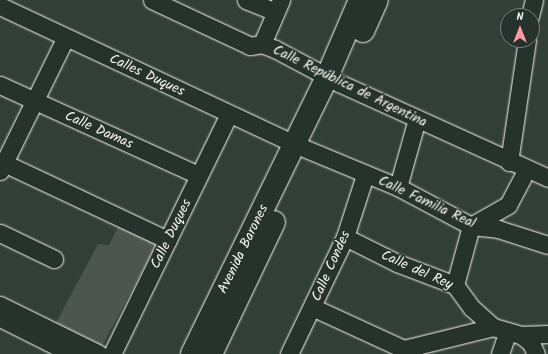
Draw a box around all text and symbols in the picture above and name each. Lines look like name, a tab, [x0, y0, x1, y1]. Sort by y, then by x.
north arrow	[500, 8, 540, 48]
text: N	[517, 8, 523, 26]
street label: Calle República de Argentina	[270, 41, 430, 131]
street label: Calles Duques	[107, 50, 187, 100]
street label: Calle Damas	[62, 107, 136, 153]
street label: Calle Familia Real	[376, 172, 478, 232]
street label: Calle Duques	[147, 197, 195, 271]
street label: Avenida Barones	[214, 202, 272, 296]
street label: Calle Condes	[308, 228, 354, 304]
street label: Calle del Rey	[378, 247, 456, 293]

